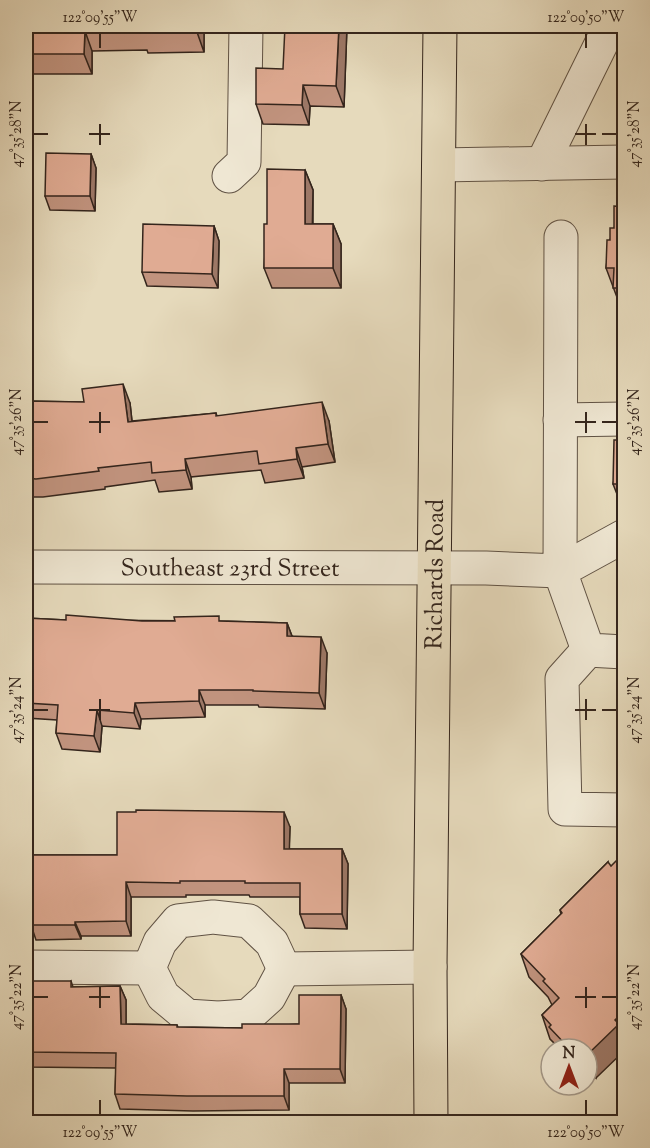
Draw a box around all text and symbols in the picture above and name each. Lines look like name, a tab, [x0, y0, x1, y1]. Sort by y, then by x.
text: 122°09'55"W	[63, 8, 138, 29]
text: 122°09'50"W	[548, 8, 625, 29]
text: 47°35'28"N	[7, 101, 28, 167]
text: 47°35'28"N	[625, 101, 646, 167]
text: 47°35'26"N	[7, 389, 28, 455]
text: 47°35'26"N	[625, 389, 646, 455]
street label: Richards Road	[418, 498, 454, 650]
street label: Southeast 23rd Street	[121, 552, 339, 587]
text: 47°35'24"N	[7, 677, 28, 743]
text: 47°35'24"N	[625, 677, 646, 743]
text: 47°35'22"N	[7, 964, 28, 1030]
text: 47°35'22"N	[625, 964, 646, 1030]
north arrow	[539, 1037, 599, 1097]
text: N	[563, 1043, 576, 1066]
text: 122°09'55"W	[63, 1123, 138, 1144]
text: 122°09'50"W	[548, 1123, 625, 1144]

